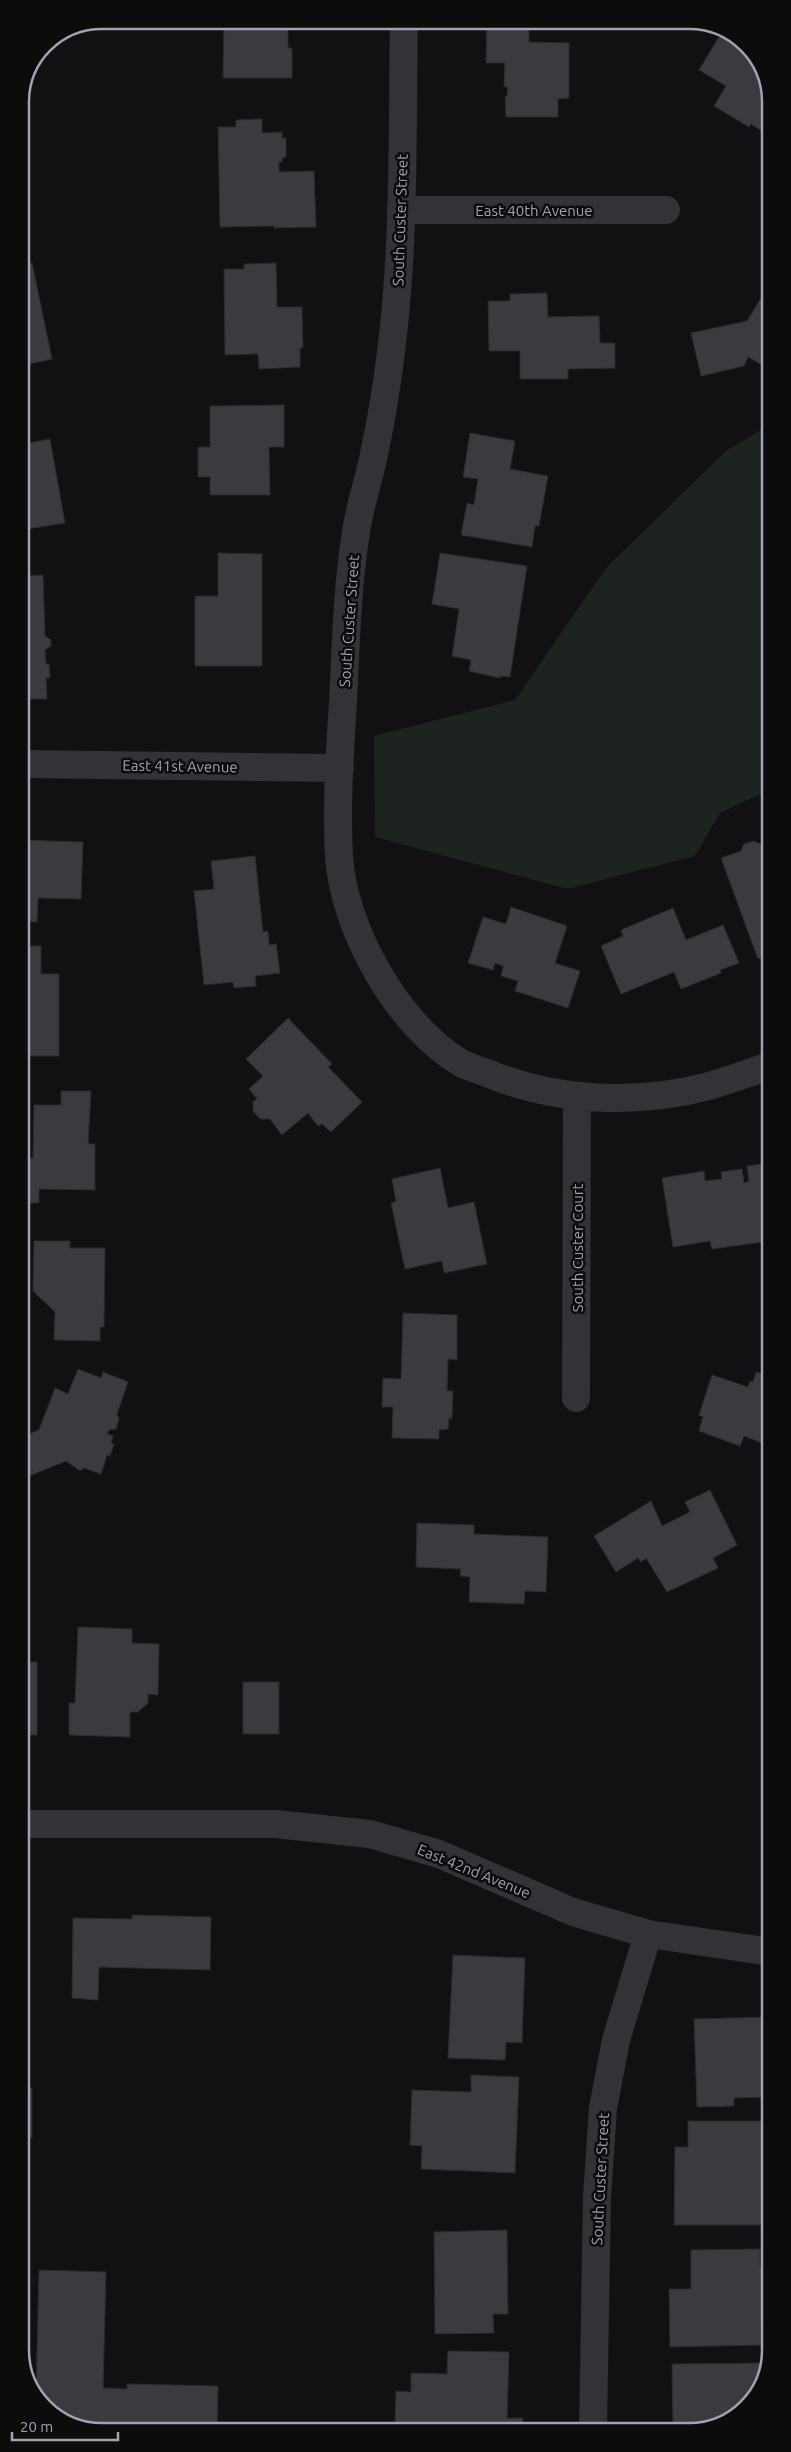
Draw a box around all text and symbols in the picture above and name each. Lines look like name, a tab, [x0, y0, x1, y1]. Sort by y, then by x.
street label: South Custer Street	[389, 153, 411, 286]
street label: East 40th Avenue	[475, 202, 593, 219]
street label: South Custer Street	[336, 554, 362, 688]
street label: East 41st Avenue	[122, 756, 238, 776]
street label: South Custer Court	[569, 1184, 586, 1312]
street label: East 42nd Avenue	[415, 1841, 533, 1901]
street label: South Custer Street	[588, 2112, 612, 2246]
scale bar	[12, 2410, 119, 2442]
text: 20 m	[20, 2418, 53, 2435]

